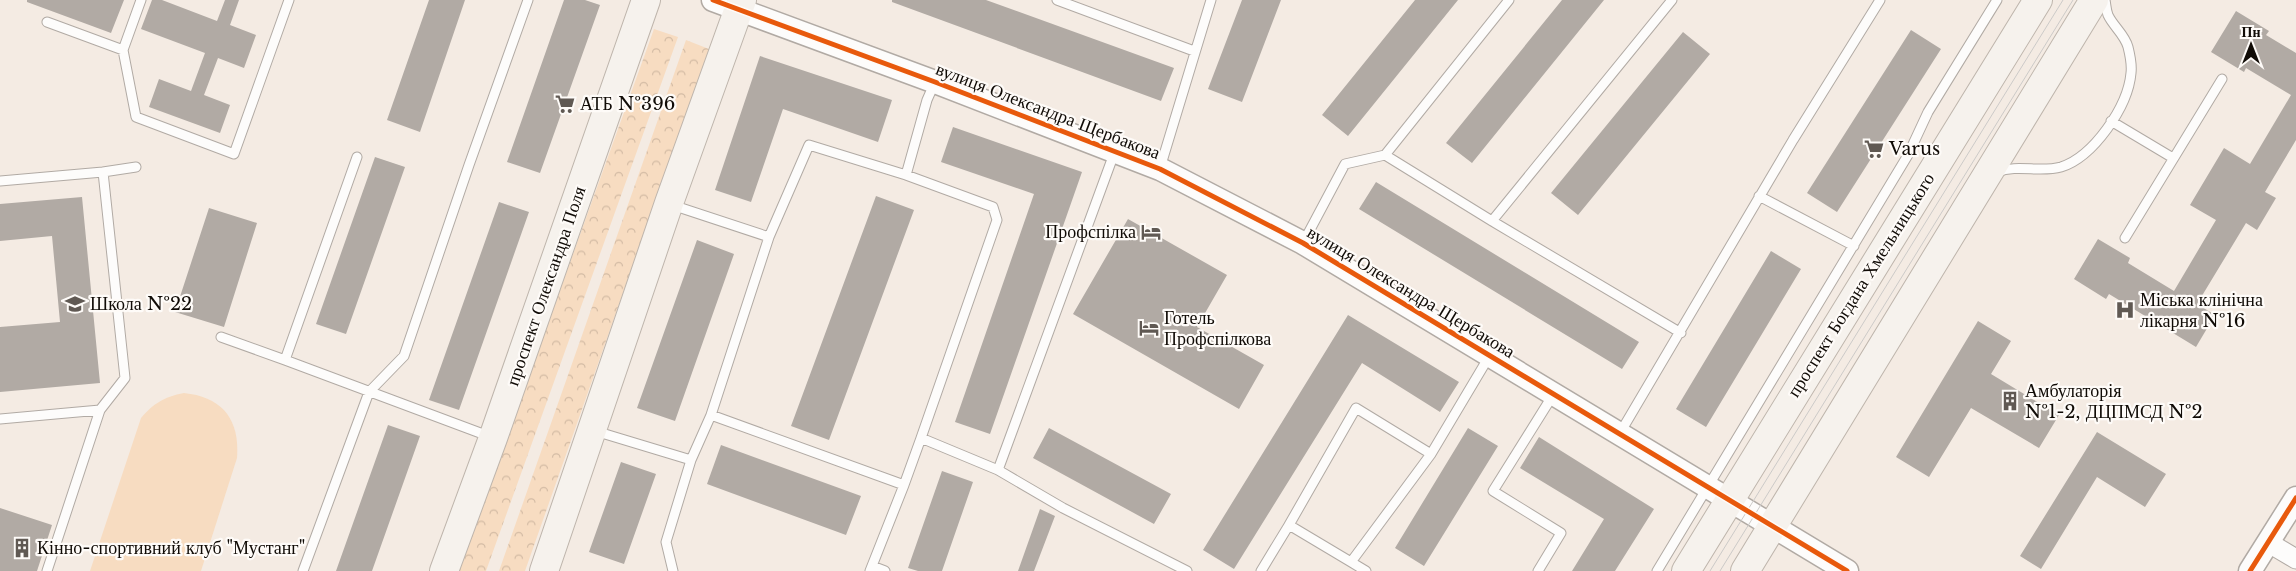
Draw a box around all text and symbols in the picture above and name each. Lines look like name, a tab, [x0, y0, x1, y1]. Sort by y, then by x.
north arrow	[2226, 20, 2276, 70]
text: Пн	[2242, 23, 2260, 41]
street label: вулиця Олександра Щербакова	[933, 58, 1163, 164]
supermarket icon: АТБ №396	[554, 93, 576, 115]
place label: АТБ №396	[580, 93, 675, 115]
supermarket icon: Varus	[1863, 138, 1885, 160]
place label: Varus	[1888, 138, 1940, 160]
street label: проспект Богдана Хмельницького	[1783, 169, 1939, 401]
street label: проспект Олександра Поля	[501, 183, 591, 389]
place label: Профспілка	[1045, 221, 1136, 243]
hotel icon: Профспілка	[1140, 221, 1162, 243]
street label: вулиця Олександра Щербакова	[1303, 221, 1519, 363]
place label: Міська клінічна лікарня №16	[2140, 289, 2263, 332]
school or university icon: Школа №22	[64, 293, 86, 315]
place label: Школа №22	[90, 293, 192, 315]
hospital icon: Міська клінічна лікарня №16	[2114, 299, 2136, 321]
place label: Готель Профспілкова	[1164, 307, 1271, 350]
hotel icon: Готель Профспілкова	[1138, 317, 1160, 339]
place label: Амбулаторія №1-2, ДЦПМСД №2	[2025, 380, 2203, 423]
building icon: Амбулаторія №1-2, ДЦПМСД №2	[1999, 390, 2021, 412]
building icon: Кінно-спортивний клуб "Мустанг"	[11, 537, 33, 559]
place label: Кінно-спортивний клуб "Мустанг"	[37, 537, 305, 559]

